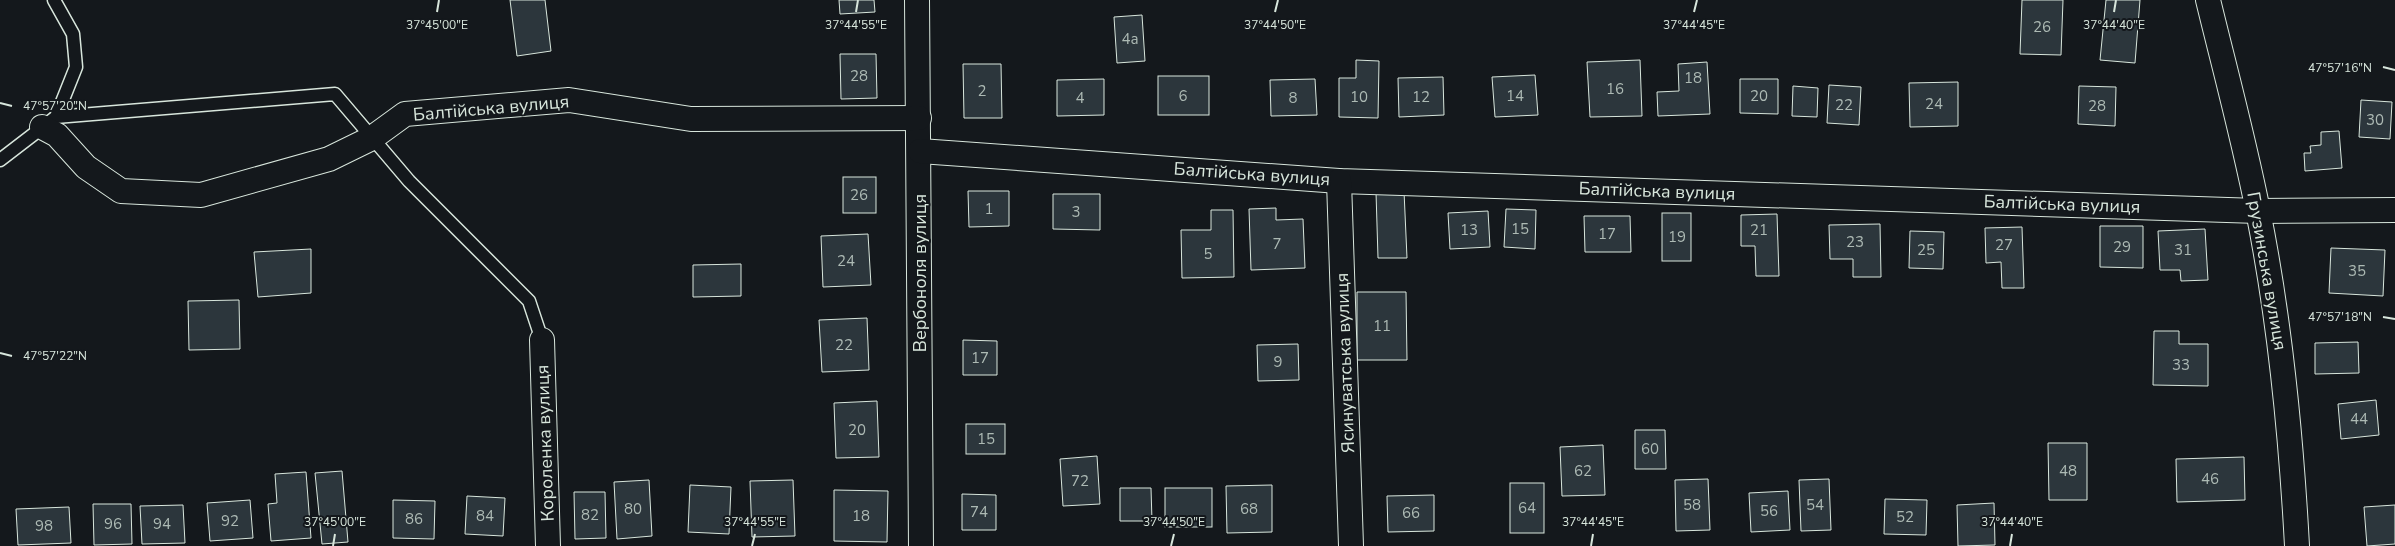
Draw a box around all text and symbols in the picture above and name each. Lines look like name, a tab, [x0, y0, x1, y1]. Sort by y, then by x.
text: 37°45'00"E	[406, 17, 468, 33]
text: 37°44'55"E	[825, 17, 887, 33]
text: 37°44'50"E	[1244, 17, 1306, 33]
text: 37°44'45"E	[1663, 17, 1725, 33]
house number: 26	[2033, 17, 2051, 37]
text: 37°44'40"E	[2083, 17, 2145, 33]
house number: 4а	[1121, 29, 1139, 49]
text: 47°57'16"N	[2308, 60, 2372, 76]
house number: 28	[850, 66, 868, 86]
house number: 18	[1684, 68, 1702, 88]
house number: 16	[1606, 79, 1624, 99]
house number: 2	[977, 81, 987, 101]
house number: 6	[1178, 86, 1188, 106]
house number: 14	[1506, 86, 1524, 106]
house number: 20	[1750, 86, 1768, 106]
house number: 10	[1350, 87, 1368, 107]
house number: 12	[1412, 87, 1430, 107]
house number: 4	[1075, 88, 1085, 108]
house number: 8	[1288, 88, 1298, 108]
street label: Балтійська вулиця	[412, 89, 570, 127]
house number: 24	[1925, 94, 1943, 114]
house number: 22	[1835, 95, 1853, 115]
house number: 28	[2088, 96, 2106, 116]
text: 47°57'20"N	[23, 98, 87, 114]
house number: 30	[2366, 110, 2384, 130]
street label: Балтійська вулиця	[1173, 157, 1331, 191]
street label: Балтійська вулиця	[1578, 176, 1736, 206]
house number: 26	[850, 185, 868, 205]
street label: Балтійська вулиця	[1983, 189, 2141, 219]
street label: Грузинська вулиця	[2241, 190, 2293, 352]
street label: Вербоноля вулиця	[908, 194, 932, 352]
house number: 1	[984, 199, 994, 219]
house number: 3	[1071, 202, 1081, 222]
house number: 15	[1511, 219, 1529, 239]
house number: 13	[1460, 220, 1478, 240]
house number: 21	[1750, 220, 1768, 240]
house number: 17	[1598, 224, 1616, 244]
house number: 19	[1668, 227, 1686, 247]
house number: 23	[1846, 232, 1864, 252]
house number: 7	[1272, 234, 1282, 254]
house number: 27	[1995, 235, 2013, 255]
house number: 29	[2113, 237, 2131, 257]
house number: 25	[1917, 240, 1935, 260]
house number: 31	[2174, 240, 2192, 260]
house number: 5	[1203, 244, 1213, 264]
house number: 24	[837, 251, 855, 271]
house number: 35	[2348, 261, 2366, 281]
street label: Ясинуватська вулиця	[1330, 272, 1360, 454]
text: 47°57'18"N	[2308, 309, 2372, 325]
house number: 11	[1373, 316, 1391, 336]
house number: 22	[835, 335, 853, 355]
text: 47°57'22"N	[23, 348, 87, 364]
house number: 17	[971, 348, 989, 368]
house number: 9	[1273, 352, 1283, 372]
house number: 33	[2172, 355, 2190, 375]
street label: Короленка вулиця	[530, 364, 560, 522]
house number: 44	[2350, 409, 2368, 429]
house number: 20	[848, 420, 866, 440]
house number: 15	[977, 429, 995, 449]
house number: 60	[1641, 439, 1659, 459]
house number: 62	[1574, 461, 1592, 481]
house number: 48	[2059, 461, 2077, 481]
house number: 46	[2201, 469, 2219, 489]
house number: 72	[1071, 471, 1089, 491]
house number: 58	[1683, 495, 1701, 515]
house number: 54	[1806, 495, 1824, 515]
house number: 64	[1518, 498, 1536, 518]
house number: 80	[624, 499, 642, 519]
house number: 68	[1240, 499, 1258, 519]
house number: 56	[1760, 501, 1778, 521]
house number: 74	[970, 502, 988, 522]
house number: 66	[1402, 503, 1420, 523]
house number: 82	[581, 505, 599, 525]
house number: 84	[476, 506, 494, 526]
house number: 18	[852, 506, 870, 526]
house number: 52	[1896, 507, 1914, 527]
house number: 86	[405, 509, 423, 529]
house number: 92	[221, 511, 239, 531]
house number: 96	[104, 514, 122, 534]
house number: 94	[153, 514, 171, 534]
text: 37°45'00"E	[304, 514, 366, 530]
text: 37°44'55"E	[724, 514, 786, 530]
text: 37°44'50"E	[1143, 514, 1205, 530]
text: 37°44'45"E	[1562, 514, 1624, 530]
text: 37°44'40"E	[1981, 514, 2043, 530]
house number: 98	[35, 516, 53, 536]

